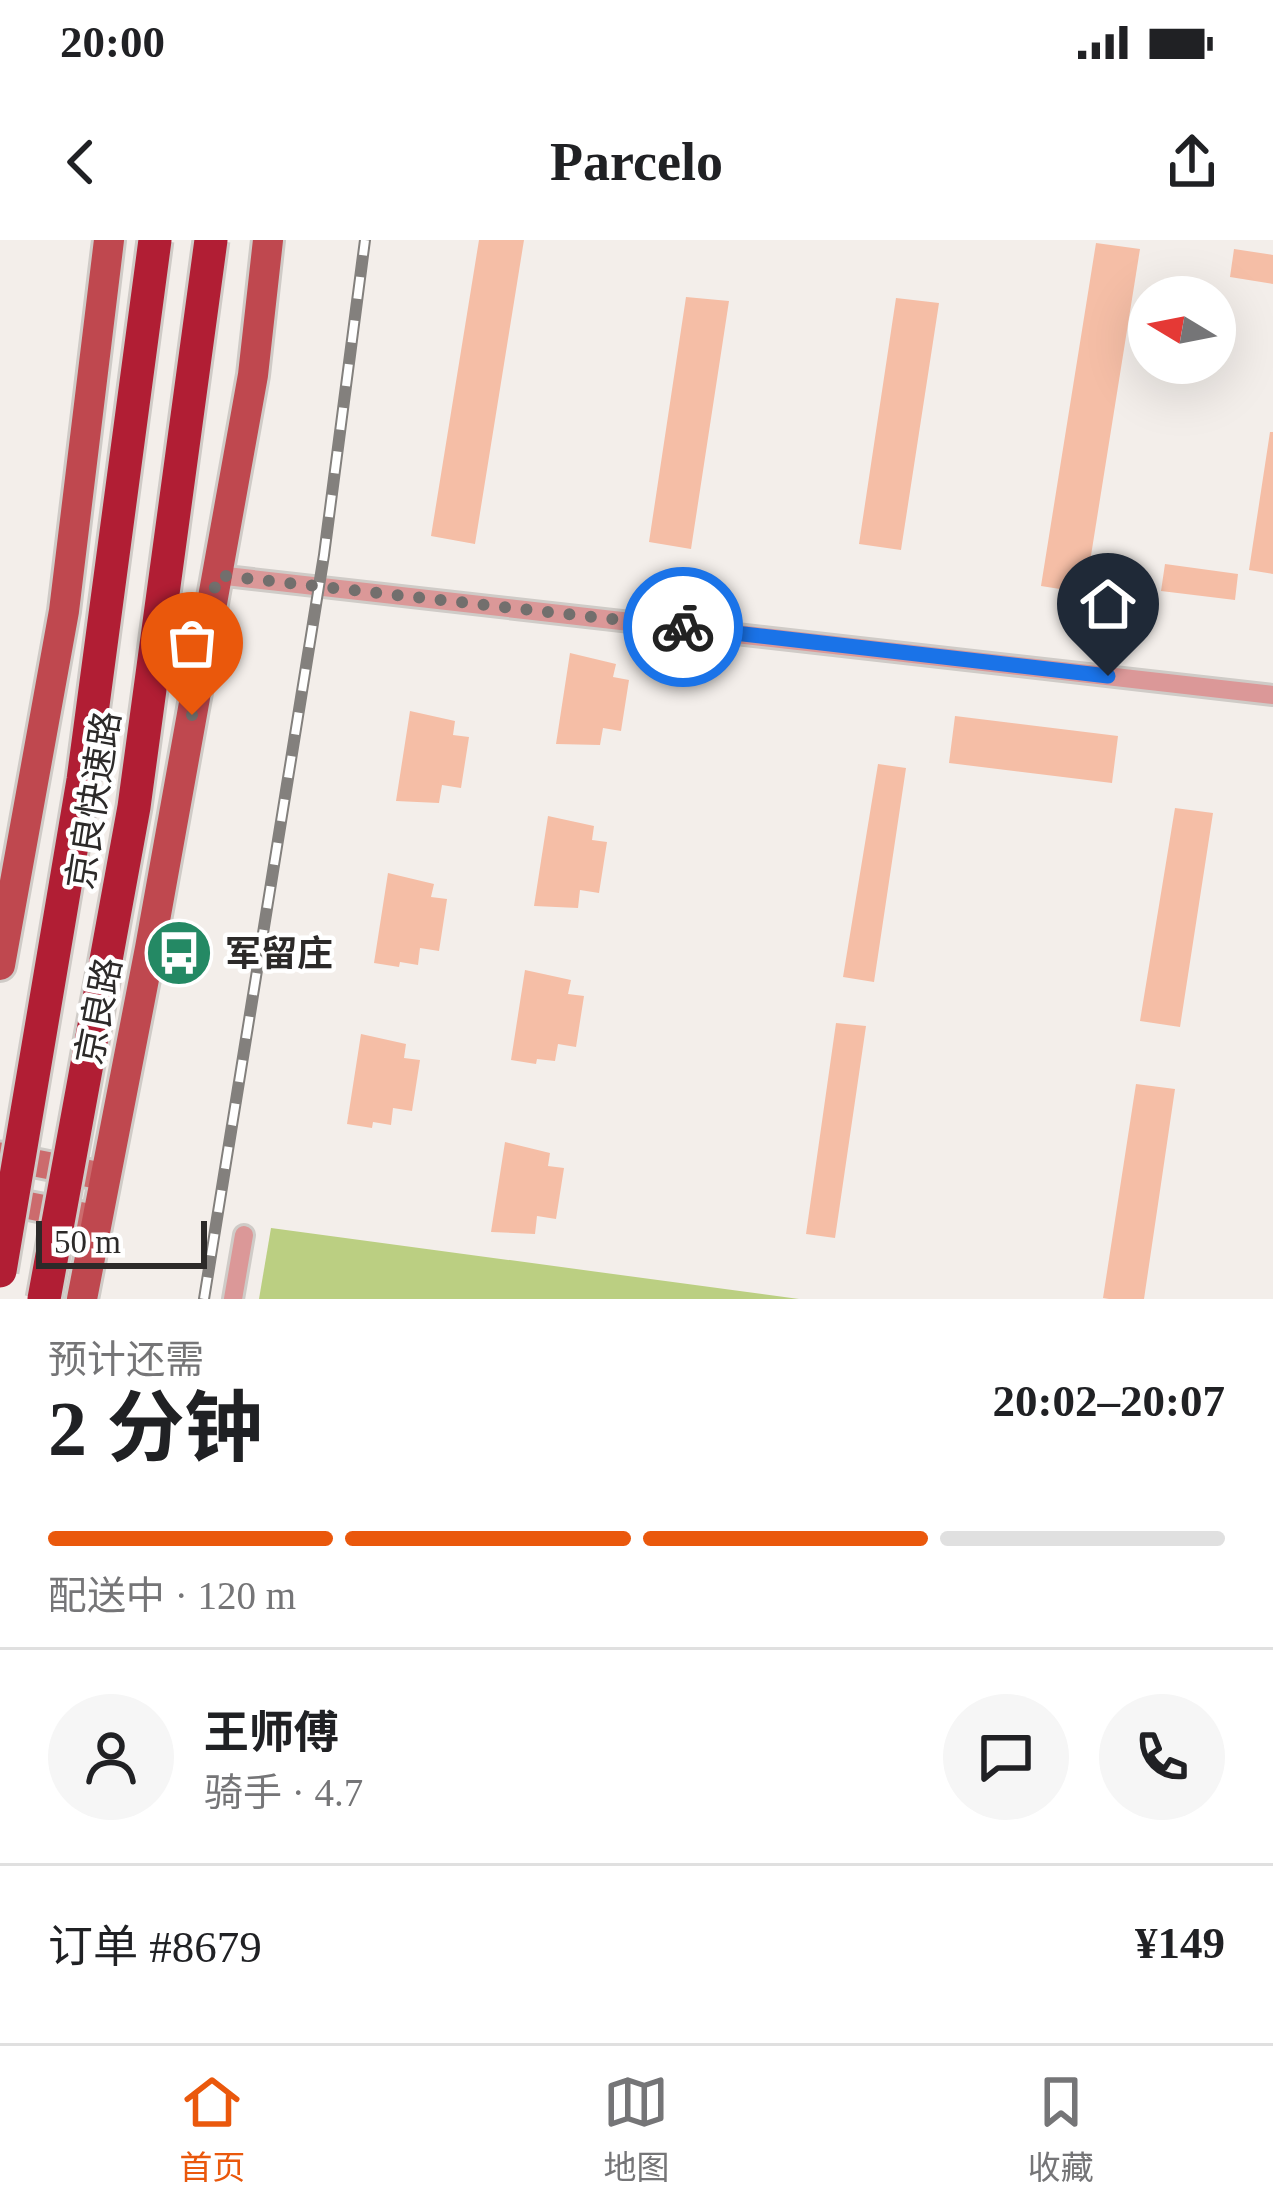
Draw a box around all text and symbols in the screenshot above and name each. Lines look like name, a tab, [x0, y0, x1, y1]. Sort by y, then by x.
text: 20:00	[60, 17, 165, 67]
icon: back	[48, 129, 114, 195]
icon: share	[1159, 129, 1225, 195]
text: Parcelo	[550, 132, 723, 192]
north arrow	[1128, 276, 1236, 384]
map controls	[1128, 276, 1236, 384]
pin	[1057, 553, 1159, 676]
courier	[623, 567, 743, 687]
icon: home	[1075, 571, 1141, 637]
pin	[141, 592, 243, 715]
icon: bike	[650, 594, 716, 660]
icon: bag	[159, 610, 225, 676]
street label: 京良快速路	[60, 708, 128, 892]
bus stop icon: 军留庄	[144, 918, 214, 988]
place label: 军留庄	[225, 934, 333, 974]
street label: 京良路	[69, 954, 129, 1068]
scale bar	[36, 1215, 207, 1268]
text: 50 m	[54, 1224, 121, 1260]
text: 预计还需	[48, 1338, 204, 1381]
text: 20:02–20:07	[993, 1376, 1225, 1426]
text: 2 分钟	[48, 1385, 263, 1472]
text: 配送中 · 120 m	[48, 1574, 296, 1617]
button: person	[48, 1694, 174, 1820]
button: chat	[943, 1694, 1069, 1820]
button: phone	[1099, 1694, 1225, 1820]
text: 王师傅	[204, 1708, 339, 1758]
text: 骑手 · 4.7	[204, 1771, 363, 1814]
text: ¥149	[1135, 1918, 1225, 1968]
text: 订单 #8679	[48, 1922, 262, 1972]
tab: 首页	[179, 2069, 245, 2189]
tab: 地图	[603, 2069, 669, 2189]
tab: 收藏	[1028, 2069, 1094, 2189]

